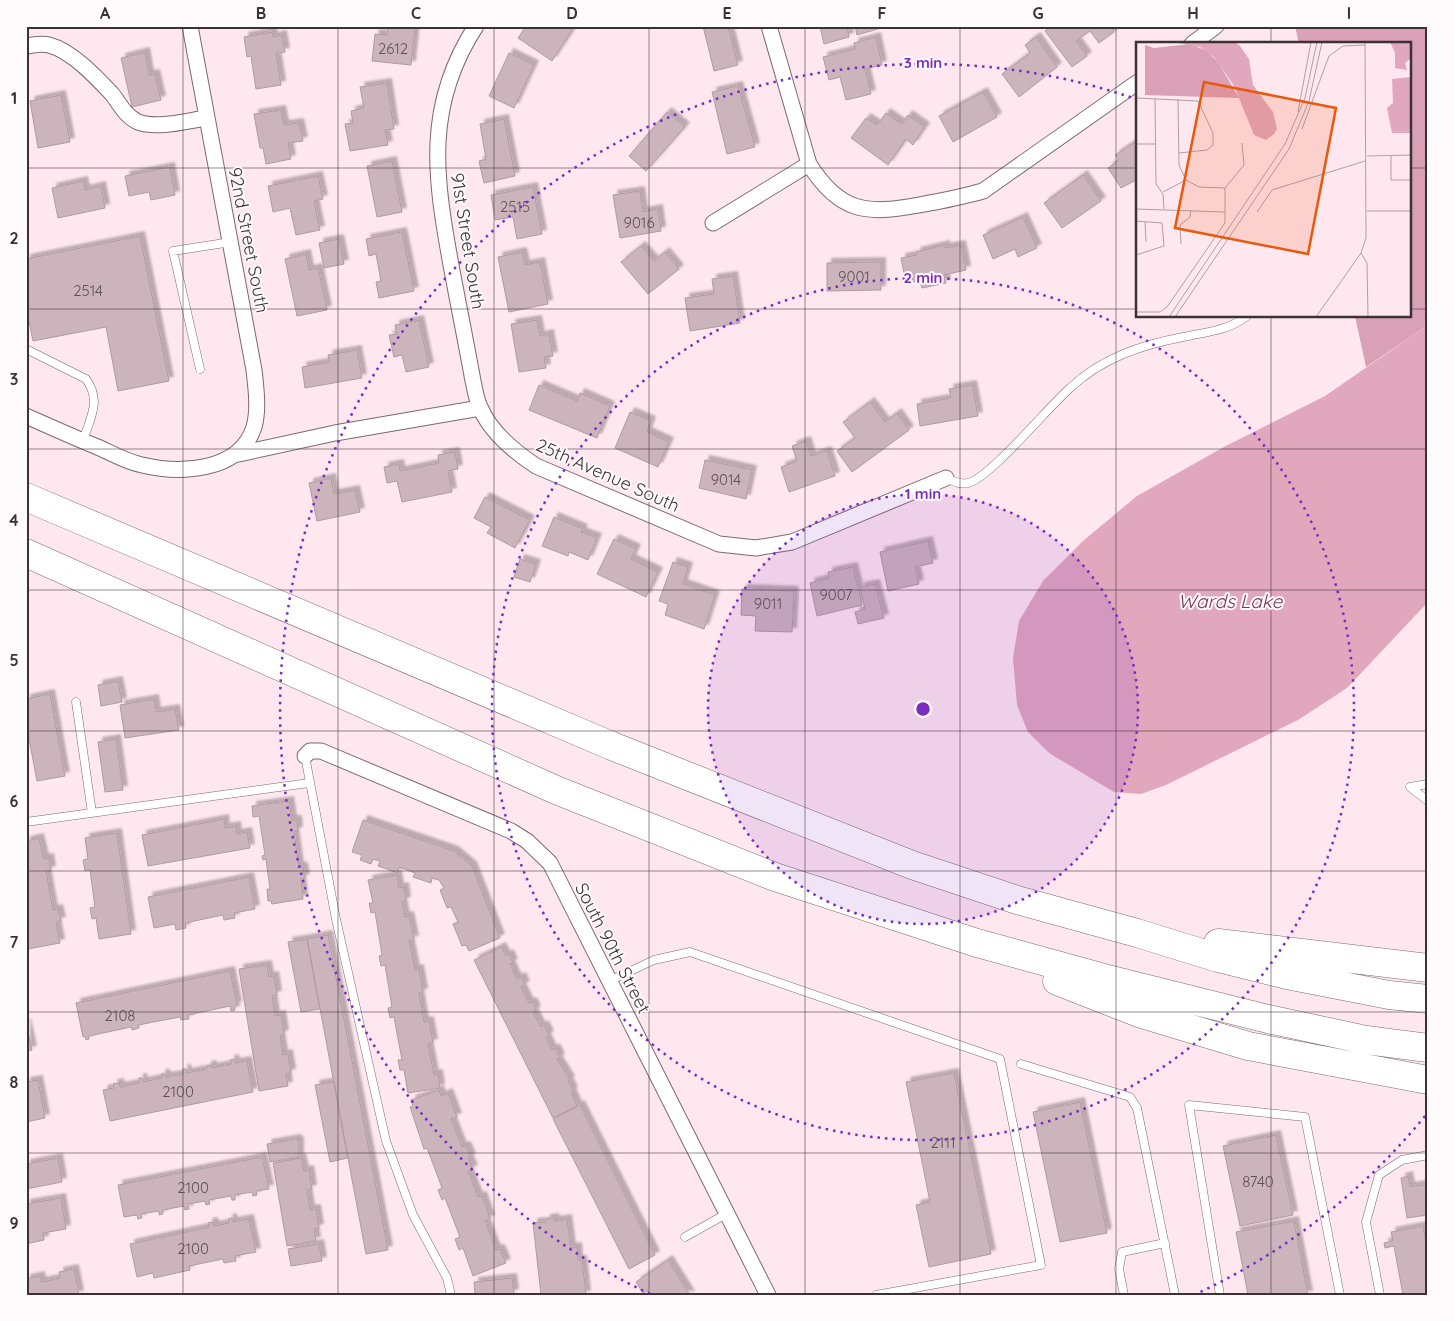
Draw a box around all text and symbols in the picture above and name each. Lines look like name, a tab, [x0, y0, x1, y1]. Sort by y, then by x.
text: A	[100, 3, 111, 23]
text: B	[256, 3, 266, 23]
text: C	[411, 3, 421, 23]
text: D	[566, 3, 578, 23]
text: E	[722, 3, 732, 23]
text: F	[878, 3, 887, 23]
text: G	[1032, 3, 1044, 23]
text: H	[1187, 3, 1199, 23]
text: I	[1347, 3, 1351, 23]
house number: 2612	[378, 39, 408, 58]
inset map	[1136, 42, 1412, 318]
text: 3 min	[904, 53, 942, 72]
text: 1	[11, 88, 17, 108]
street label: 92nd Street South	[224, 165, 274, 315]
street label: 91st Street South	[446, 171, 490, 311]
house number: 2515	[500, 197, 530, 216]
house number: 9016	[624, 213, 654, 232]
text: 2	[9, 228, 19, 248]
house number: 9001	[838, 267, 870, 286]
text: 2 min	[903, 268, 943, 287]
house number: 2514	[73, 281, 103, 300]
text: 3	[10, 369, 18, 389]
street label: 25th Avenue South	[532, 433, 684, 517]
house number: 9014	[711, 470, 741, 489]
text: 1 min	[905, 484, 941, 503]
text: 4	[9, 510, 19, 530]
house number: 9007	[819, 585, 853, 604]
water label: Wards Lake	[1178, 589, 1283, 613]
house number: 9011	[754, 594, 782, 613]
text: 5	[9, 650, 19, 670]
centre of rings	[914, 700, 932, 718]
text: 6	[10, 791, 19, 811]
street label: South 90th Street	[570, 879, 656, 1017]
text: 7	[10, 932, 19, 952]
house number: 2108	[105, 1006, 135, 1025]
text: 8	[10, 1072, 19, 1092]
house number: 2100	[162, 1082, 194, 1101]
house number: 2111	[931, 1133, 955, 1152]
house number: 8740	[1242, 1172, 1274, 1191]
house number: 2100	[177, 1178, 209, 1197]
text: 9	[9, 1213, 19, 1233]
house number: 2100	[177, 1239, 209, 1258]

